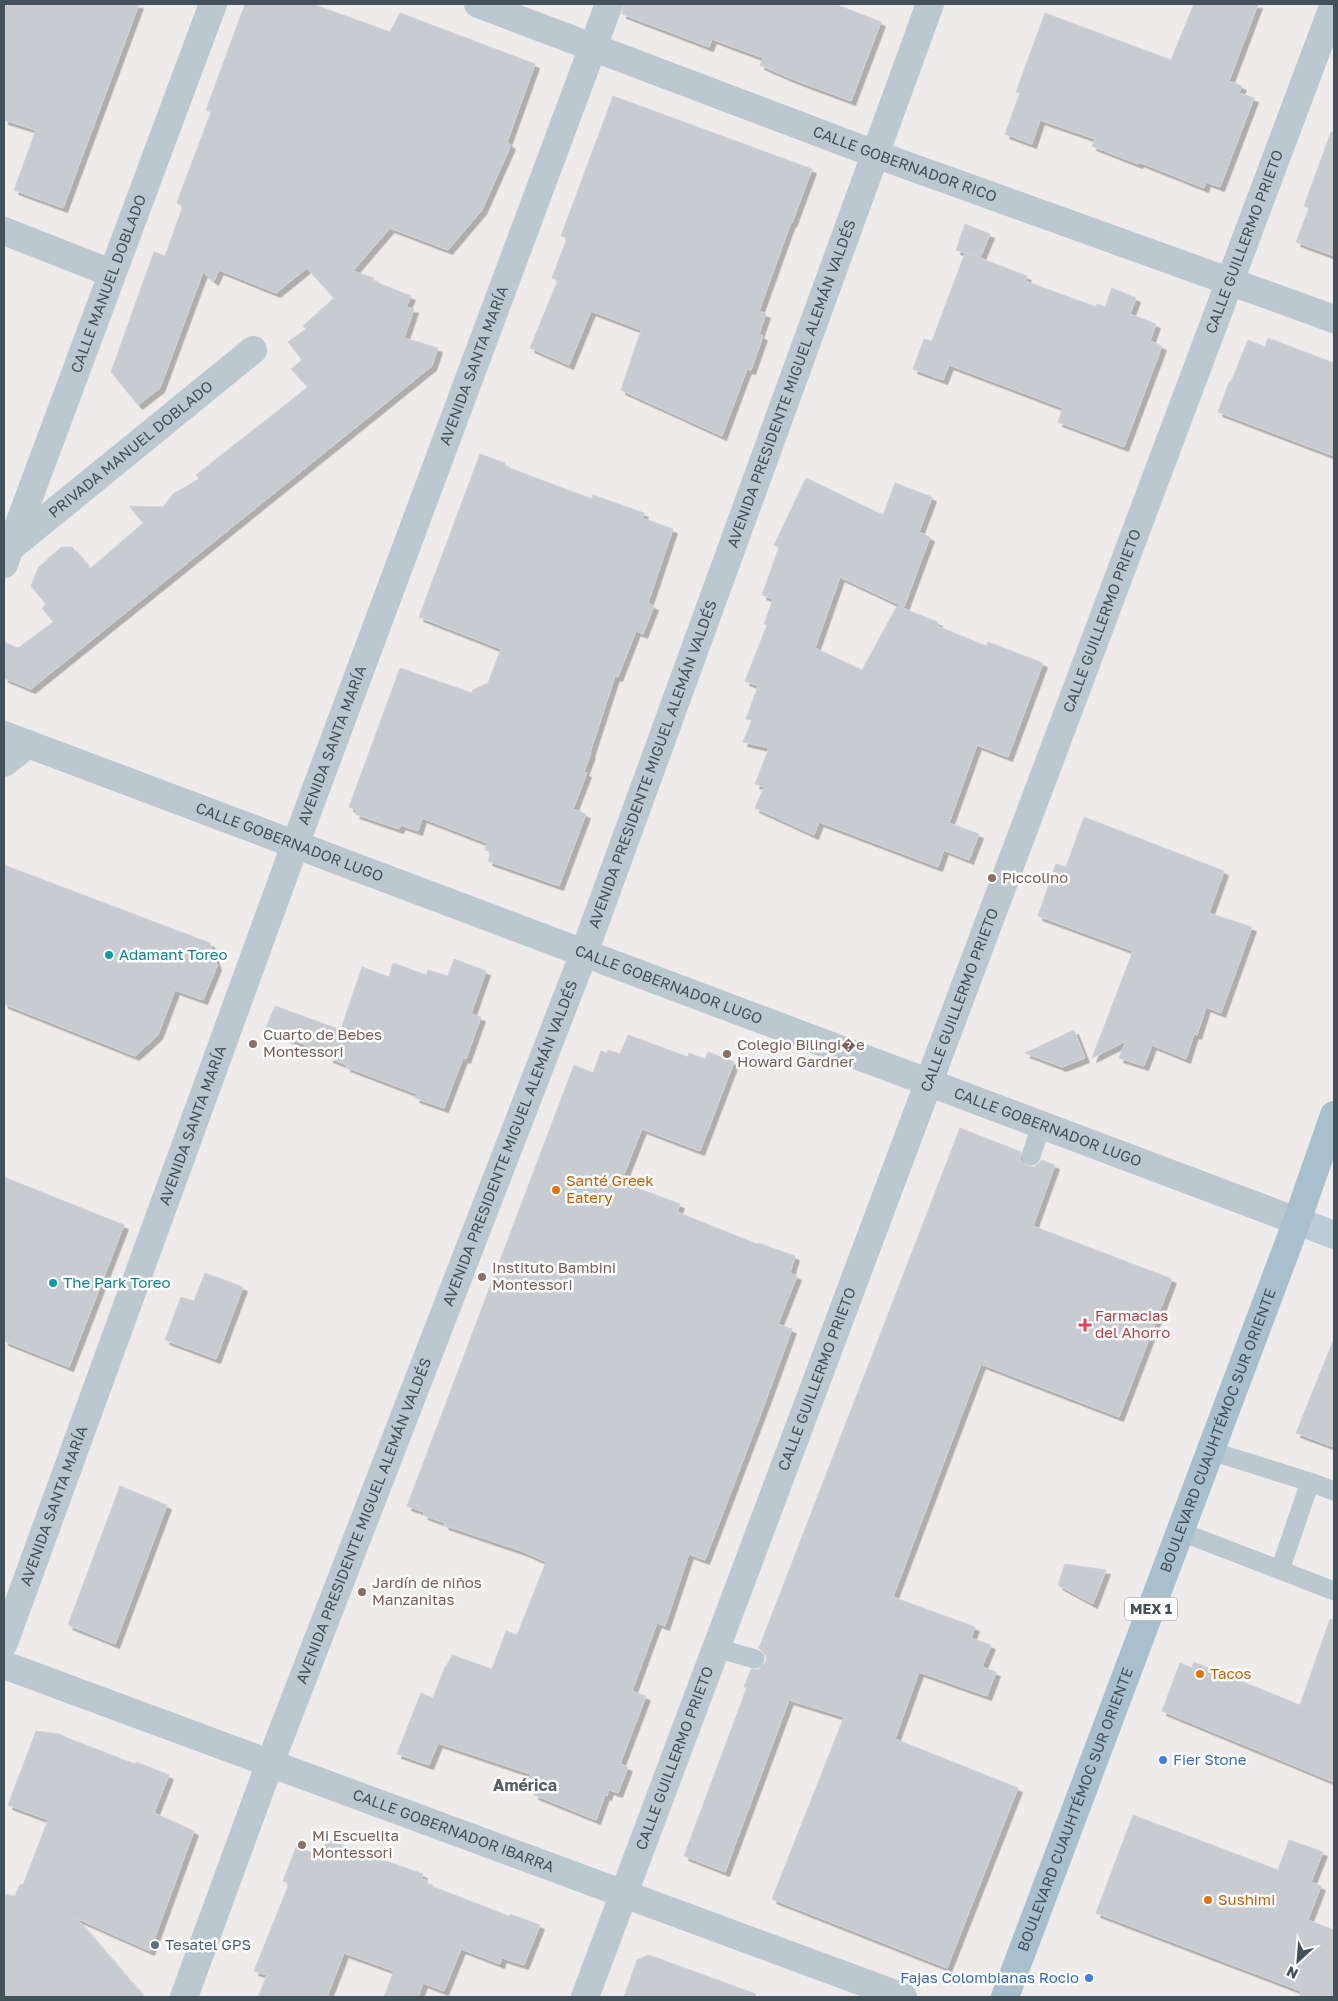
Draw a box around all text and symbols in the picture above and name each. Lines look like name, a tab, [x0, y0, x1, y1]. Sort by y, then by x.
street label: CALLE GOBERNADOR RICO	[811, 121, 1000, 205]
street label: CALLE GUILLERMO PRIETO	[1201, 147, 1286, 336]
street label: CALLE MANUEL DOBLADO	[66, 192, 149, 375]
street label: AVENIDA PRESIDENTE MIGUEL ALEMÁN VALDÉS	[723, 217, 859, 550]
street label: AVENIDA SANTA MARÍA	[435, 283, 511, 448]
street label: PRIVADA MANUEL DOBLADO	[44, 376, 216, 521]
street label: CALLE GUILLERMO PRIETO	[1059, 526, 1144, 715]
street label: AVENIDA PRESIDENTE MIGUEL ALEMÁN VALDÉS	[584, 597, 720, 930]
street label: AVENIDA SANTA MARÍA	[293, 663, 369, 827]
street label: CALLE GOBERNADOR LUGO	[194, 798, 386, 885]
place label: Piccolino	[1002, 868, 1068, 886]
marker: Piccolino	[986, 872, 998, 884]
street label: CALLE GUILLERMO PRIETO	[916, 905, 1001, 1094]
street label: CALLE GOBERNADOR LUGO	[573, 940, 765, 1027]
place label: Adamant Toreo	[119, 945, 228, 963]
marker: Adamant Toreo	[103, 949, 115, 961]
street label: AVENIDA PRESIDENTE MIGUEL ALEMÁN VALDÉS	[438, 977, 581, 1308]
place label: Cuarto de Bebes Montessori	[263, 1025, 382, 1060]
place label: Colegio Bilingi�e Howard Gardner	[737, 1035, 865, 1070]
marker: Cuarto de Bebes Montessori	[247, 1038, 259, 1050]
street label: AVENIDA SANTA MARÍA	[154, 1043, 229, 1207]
marker: Colegio Bilingi�e Howard Gardner	[721, 1048, 733, 1060]
street label: CALLE GOBERNADOR LUGO	[952, 1083, 1144, 1170]
place label: Santé Greek Eatery	[566, 1171, 654, 1206]
marker: Santé Greek Eatery	[550, 1184, 562, 1196]
place label: Instituto Bambini Montessori	[492, 1258, 616, 1293]
marker: Instituto Bambini Montessori	[476, 1271, 488, 1283]
place label: The Park Toreo	[63, 1273, 171, 1291]
marker: The Park Toreo	[47, 1277, 59, 1289]
street label: CALLE GUILLERMO PRIETO	[774, 1285, 859, 1473]
street label: BOULEVARD CUAUHTÉMOC SUR ORIENTE	[1156, 1286, 1279, 1575]
place label: Farmacias del Ahorro	[1095, 1306, 1170, 1341]
marker: Farmacias del Ahorro	[1079, 1319, 1091, 1331]
street label: AVENIDA PRESIDENTE MIGUEL ALEMÁN VALDÉS	[292, 1355, 434, 1686]
street label: AVENIDA SANTA MARÍA	[16, 1423, 90, 1588]
place label: Jardín de niños Manzanitas	[372, 1573, 482, 1608]
marker: Jardín de niños Manzanitas	[356, 1586, 368, 1598]
road number: MEX 1	[1125, 1598, 1177, 1620]
street label: CALLE GUILLERMO PRIETO	[631, 1664, 716, 1852]
place label: Tacos	[1210, 1664, 1252, 1682]
street label: BOULEVARD CUAUHTÉMOC SUR ORIENTE	[1013, 1665, 1136, 1954]
marker: Tacos	[1194, 1668, 1206, 1680]
place label: Fier Stone	[1173, 1750, 1247, 1768]
marker: Fier Stone	[1157, 1754, 1169, 1766]
district label: América	[493, 1775, 557, 1795]
street label: CALLE GOBERNADOR IBARRA	[351, 1785, 557, 1875]
place label: Mi Escuelita Montessori	[312, 1826, 399, 1861]
marker: Mi Escuelita Montessori	[296, 1839, 308, 1851]
place label: Sushimi	[1218, 1890, 1275, 1908]
marker: Sushimi	[1202, 1894, 1214, 1906]
place label: Tesatel GPS	[165, 1935, 251, 1953]
north arrow	[1273, 1936, 1323, 1986]
marker: Tesatel GPS	[149, 1939, 161, 1951]
text: N	[1284, 1963, 1301, 1983]
place label: Fajas Colombianas Rocio	[900, 1968, 1079, 1986]
marker: Fajas Colombianas Rocio	[1083, 1972, 1095, 1984]

